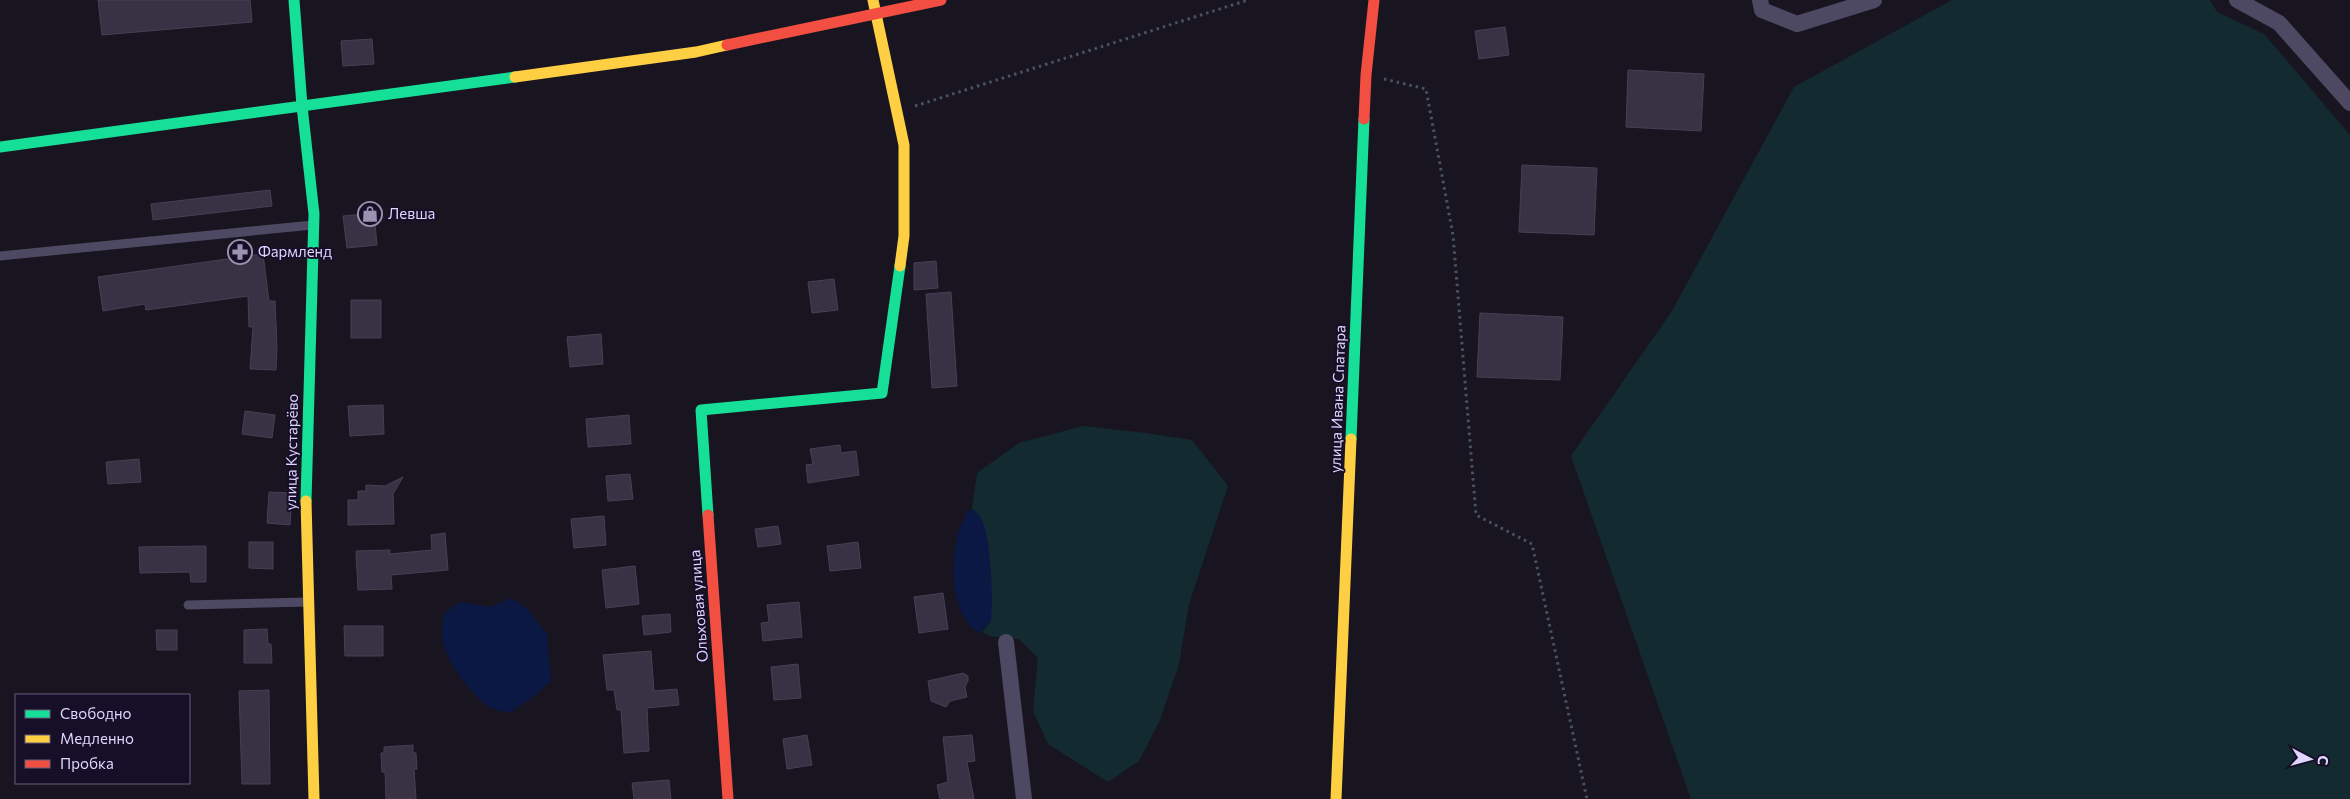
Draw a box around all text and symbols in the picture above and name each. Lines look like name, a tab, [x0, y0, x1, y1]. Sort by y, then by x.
shop icon: Левша	[357, 201, 383, 227]
place label: Левша	[388, 204, 435, 222]
pharmacy icon: Фармленд	[227, 239, 253, 265]
place label: Фармленд	[258, 242, 332, 260]
street label: улица Ивана Спатара	[1325, 325, 1349, 473]
street label: улица Кустарёво	[281, 393, 301, 511]
street label: Ольховая улица	[685, 549, 711, 663]
legend	[15, 694, 190, 784]
text: Свободно	[60, 704, 131, 722]
text: Медленно	[60, 729, 134, 747]
north arrow	[2285, 734, 2335, 784]
text: Пробка	[60, 754, 114, 772]
text: С	[2314, 755, 2332, 766]

